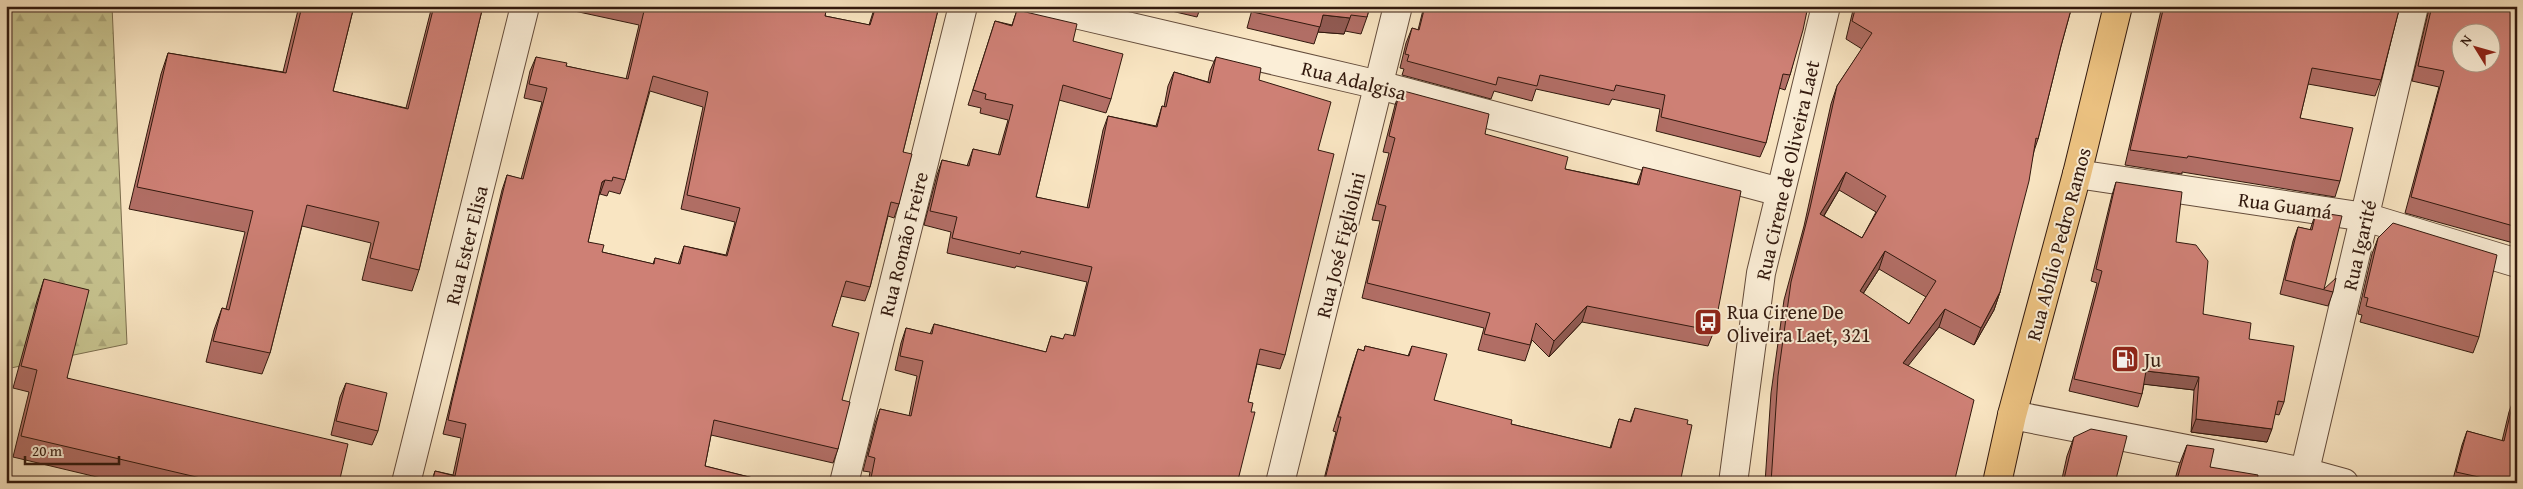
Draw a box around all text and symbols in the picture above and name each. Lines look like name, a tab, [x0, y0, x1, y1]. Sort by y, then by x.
north arrow	[2450, 22, 2500, 72]
text: N	[2455, 30, 2477, 50]
street label: Rua Adalgisa	[1299, 53, 1410, 107]
street label: Rua Cirene de Oliveira Laet	[1748, 57, 1826, 283]
street label: Rua Abílio Pedro Ramos	[2018, 144, 2098, 344]
street label: Rua Romão Freire	[871, 169, 935, 319]
street label: Rua José Figliolini	[1308, 169, 1372, 321]
street label: Rua Ester Elisa	[437, 182, 495, 308]
street label: Rua Guamá	[2236, 184, 2334, 226]
street label: Rua Igarité	[2335, 197, 2383, 293]
place label: Rua Cirene De Oliveira Laet, 321	[1727, 297, 1871, 349]
bus stop icon: Rua Cirene De Oliveira Laet, 321	[1693, 307, 1723, 337]
fuel station icon: Ju	[2110, 344, 2140, 374]
place label: Ju	[2141, 345, 2161, 374]
scale bar	[25, 434, 119, 466]
text: 20 m	[32, 440, 63, 461]

